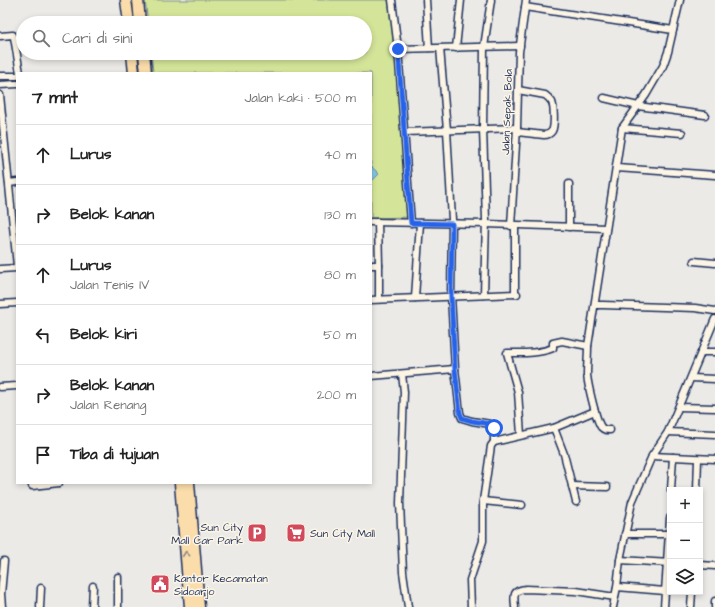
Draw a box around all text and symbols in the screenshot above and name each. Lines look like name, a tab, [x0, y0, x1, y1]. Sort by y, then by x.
search box	[16, 16, 372, 60]
icon: search	[30, 27, 52, 49]
text: Cari di sini	[62, 28, 132, 49]
route end	[389, 40, 407, 58]
street label: Jalan Sepak Bola	[498, 68, 516, 155]
text: 7 mnt	[32, 86, 78, 110]
text: Jalan kaki · 500 m	[244, 89, 356, 107]
icon: ahead	[32, 144, 54, 166]
text: Lurus	[70, 144, 111, 165]
text: 40 m	[324, 146, 356, 164]
icon: right	[32, 204, 54, 226]
text: Belok kanan	[70, 204, 154, 225]
text: 130 m	[324, 206, 356, 224]
text: Lurus	[70, 255, 111, 276]
icon: ahead	[32, 264, 54, 286]
text: 80 m	[324, 266, 356, 284]
text: Jalan Tenis IV	[70, 276, 149, 294]
icon: left	[32, 324, 54, 346]
text: Belok kiri	[70, 324, 137, 345]
text: 50 m	[323, 326, 356, 344]
text: Belok kanan	[70, 375, 154, 396]
icon: right	[32, 384, 54, 406]
text: 200 m	[317, 386, 356, 404]
text: Jalan Renang	[70, 396, 146, 414]
route start	[485, 419, 503, 437]
icon: arrive	[32, 444, 54, 466]
text: Tiba di tujuan	[70, 444, 159, 465]
map controls	[667, 487, 703, 595]
button: +	[667, 487, 703, 523]
place label: Sun City Mall Car Park	[171, 520, 243, 548]
parking icon: Sun City Mall Car Park	[246, 522, 268, 544]
supermarket icon: Sun City Mall	[285, 522, 307, 544]
button: −	[667, 523, 703, 559]
place label: Sun City Mall	[310, 526, 375, 542]
one-way arrow	[181, 551, 190, 557]
button: layers	[667, 559, 703, 595]
place label: Kantor Kecamatan Sidoarjo	[174, 571, 268, 599]
public building icon: Kantor Kecamatan Sidoarjo	[149, 573, 171, 595]

